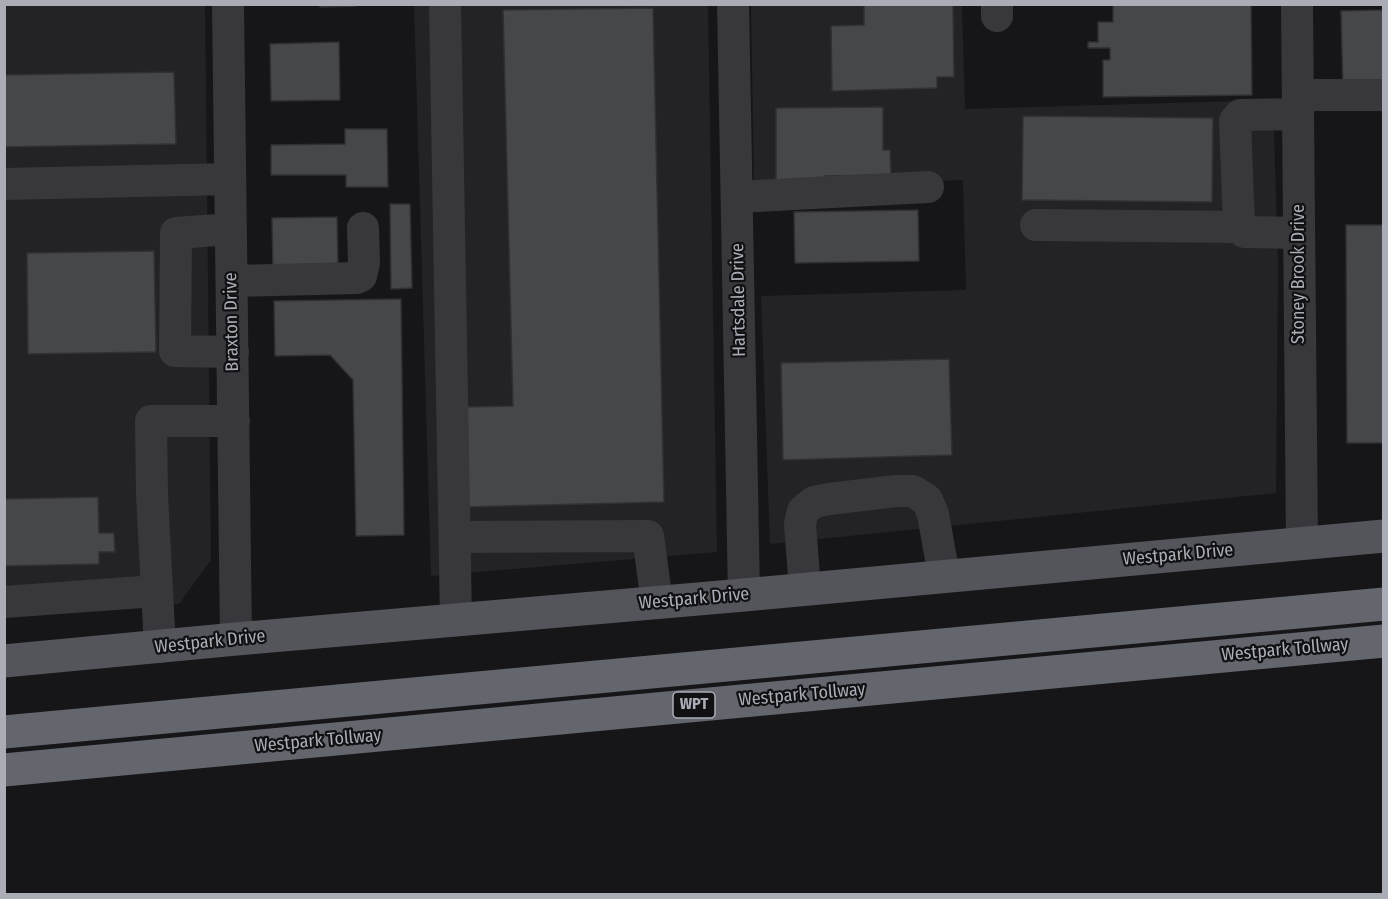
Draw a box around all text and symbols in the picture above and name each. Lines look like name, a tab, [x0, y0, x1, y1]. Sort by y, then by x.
street label: Stoney Brook Drive	[1288, 204, 1310, 344]
street label: Hartsdale Drive	[727, 243, 751, 357]
street label: Braxton Drive	[220, 272, 244, 372]
street label: Westpark Drive	[1122, 539, 1234, 571]
street label: Westpark Drive	[638, 583, 750, 615]
street label: Westpark Drive	[154, 625, 266, 659]
street label: Westpark Tollway	[1221, 634, 1349, 666]
street label: Westpark Tollway	[738, 679, 866, 711]
road number: WPT	[673, 692, 715, 718]
street label: Westpark Tollway	[254, 725, 382, 757]

